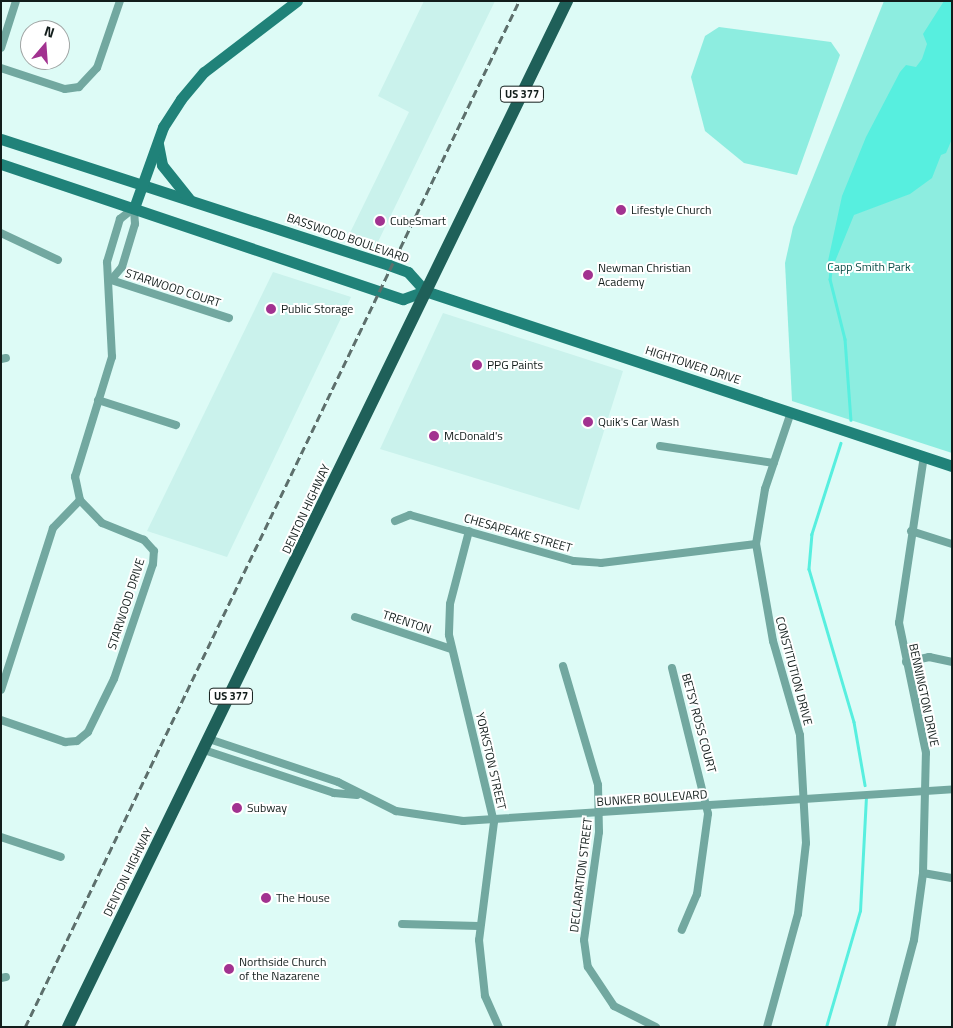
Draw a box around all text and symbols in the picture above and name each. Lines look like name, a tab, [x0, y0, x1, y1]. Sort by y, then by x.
north arrow	[20, 20, 70, 70]
text: N	[42, 20, 57, 43]
road number: US 377	[500, 86, 544, 102]
place label: Lifestyle Church	[631, 203, 711, 217]
marker: Lifestyle Church	[615, 204, 627, 216]
street label: BASSWOOD BOULEVARD	[285, 210, 411, 266]
place label: CubeSmart	[390, 214, 446, 228]
marker: CubeSmart	[374, 215, 386, 227]
park label: Capp Smith Park	[827, 260, 911, 274]
place label: Newman Christian Academy	[598, 261, 691, 289]
street label: STARWOOD COURT	[124, 266, 222, 310]
marker: Newman Christian Academy	[582, 269, 594, 281]
place label: Public Storage	[281, 302, 353, 316]
marker: Public Storage	[265, 303, 277, 315]
street label: HIGHTOWER DRIVE	[643, 343, 743, 387]
place label: PPG Paints	[487, 358, 543, 372]
marker: PPG Paints	[471, 359, 483, 371]
place label: Quik's Car Wash	[598, 415, 679, 429]
marker: Quik's Car Wash	[582, 416, 594, 428]
place label: McDonald's	[444, 429, 503, 443]
marker: McDonald's	[428, 430, 440, 442]
street label: DENTON HIGHWAY	[279, 462, 333, 556]
street label: CHESAPEAKE STREET	[462, 511, 574, 555]
street label: STARWOOD DRIVE	[104, 556, 148, 652]
street label: TRENTON	[381, 607, 433, 637]
street label: CONSTITUTION DRIVE	[773, 615, 815, 727]
street label: BENNINGTON DRIVE	[906, 642, 942, 748]
street label: BETSY ROSS COURT	[679, 672, 719, 774]
road number: US 377	[208, 688, 254, 704]
street label: YORKSTON STREET	[473, 711, 509, 811]
street label: BUNKER BOULEVARD	[596, 787, 708, 809]
place label: Subway	[247, 801, 287, 815]
marker: Subway	[231, 802, 243, 814]
street label: DECLARATION STREET	[567, 817, 595, 933]
street label: DENTON HIGHWAY	[100, 825, 156, 919]
place label: The House	[276, 891, 330, 905]
marker: The House	[260, 892, 272, 904]
place label: Northside Church of the Nazarene	[239, 955, 327, 983]
marker: Northside Church of the Nazarene	[223, 963, 235, 975]

